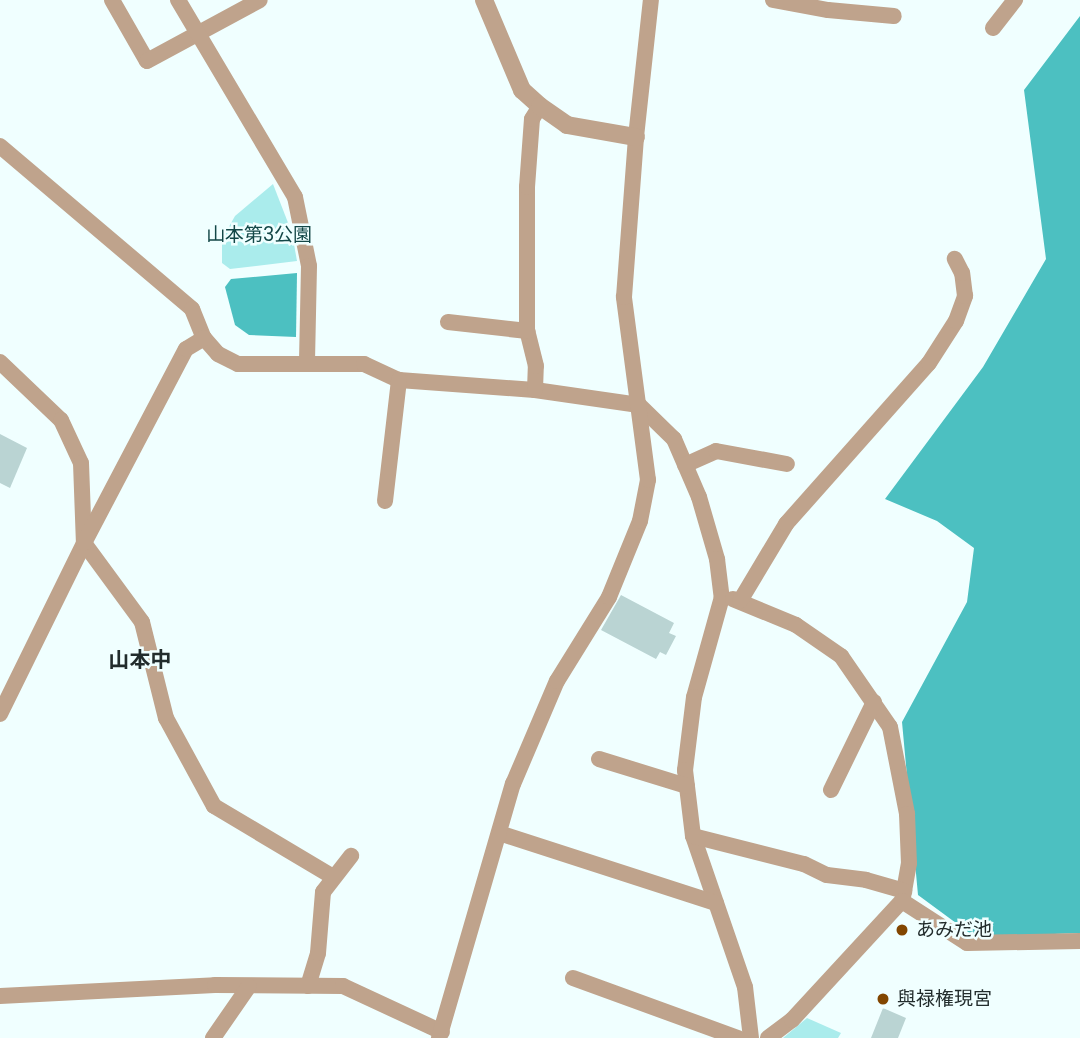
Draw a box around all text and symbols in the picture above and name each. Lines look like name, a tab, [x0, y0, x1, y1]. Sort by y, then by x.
park label: 山本第3公園	[206, 224, 312, 246]
district label: 山本中	[109, 647, 171, 673]
place label: あみだ池	[916, 919, 992, 941]
marker: あみだ池	[894, 922, 910, 938]
place label: 與禄権現宮	[897, 988, 992, 1010]
marker: 與禄権現宮	[875, 991, 891, 1007]

